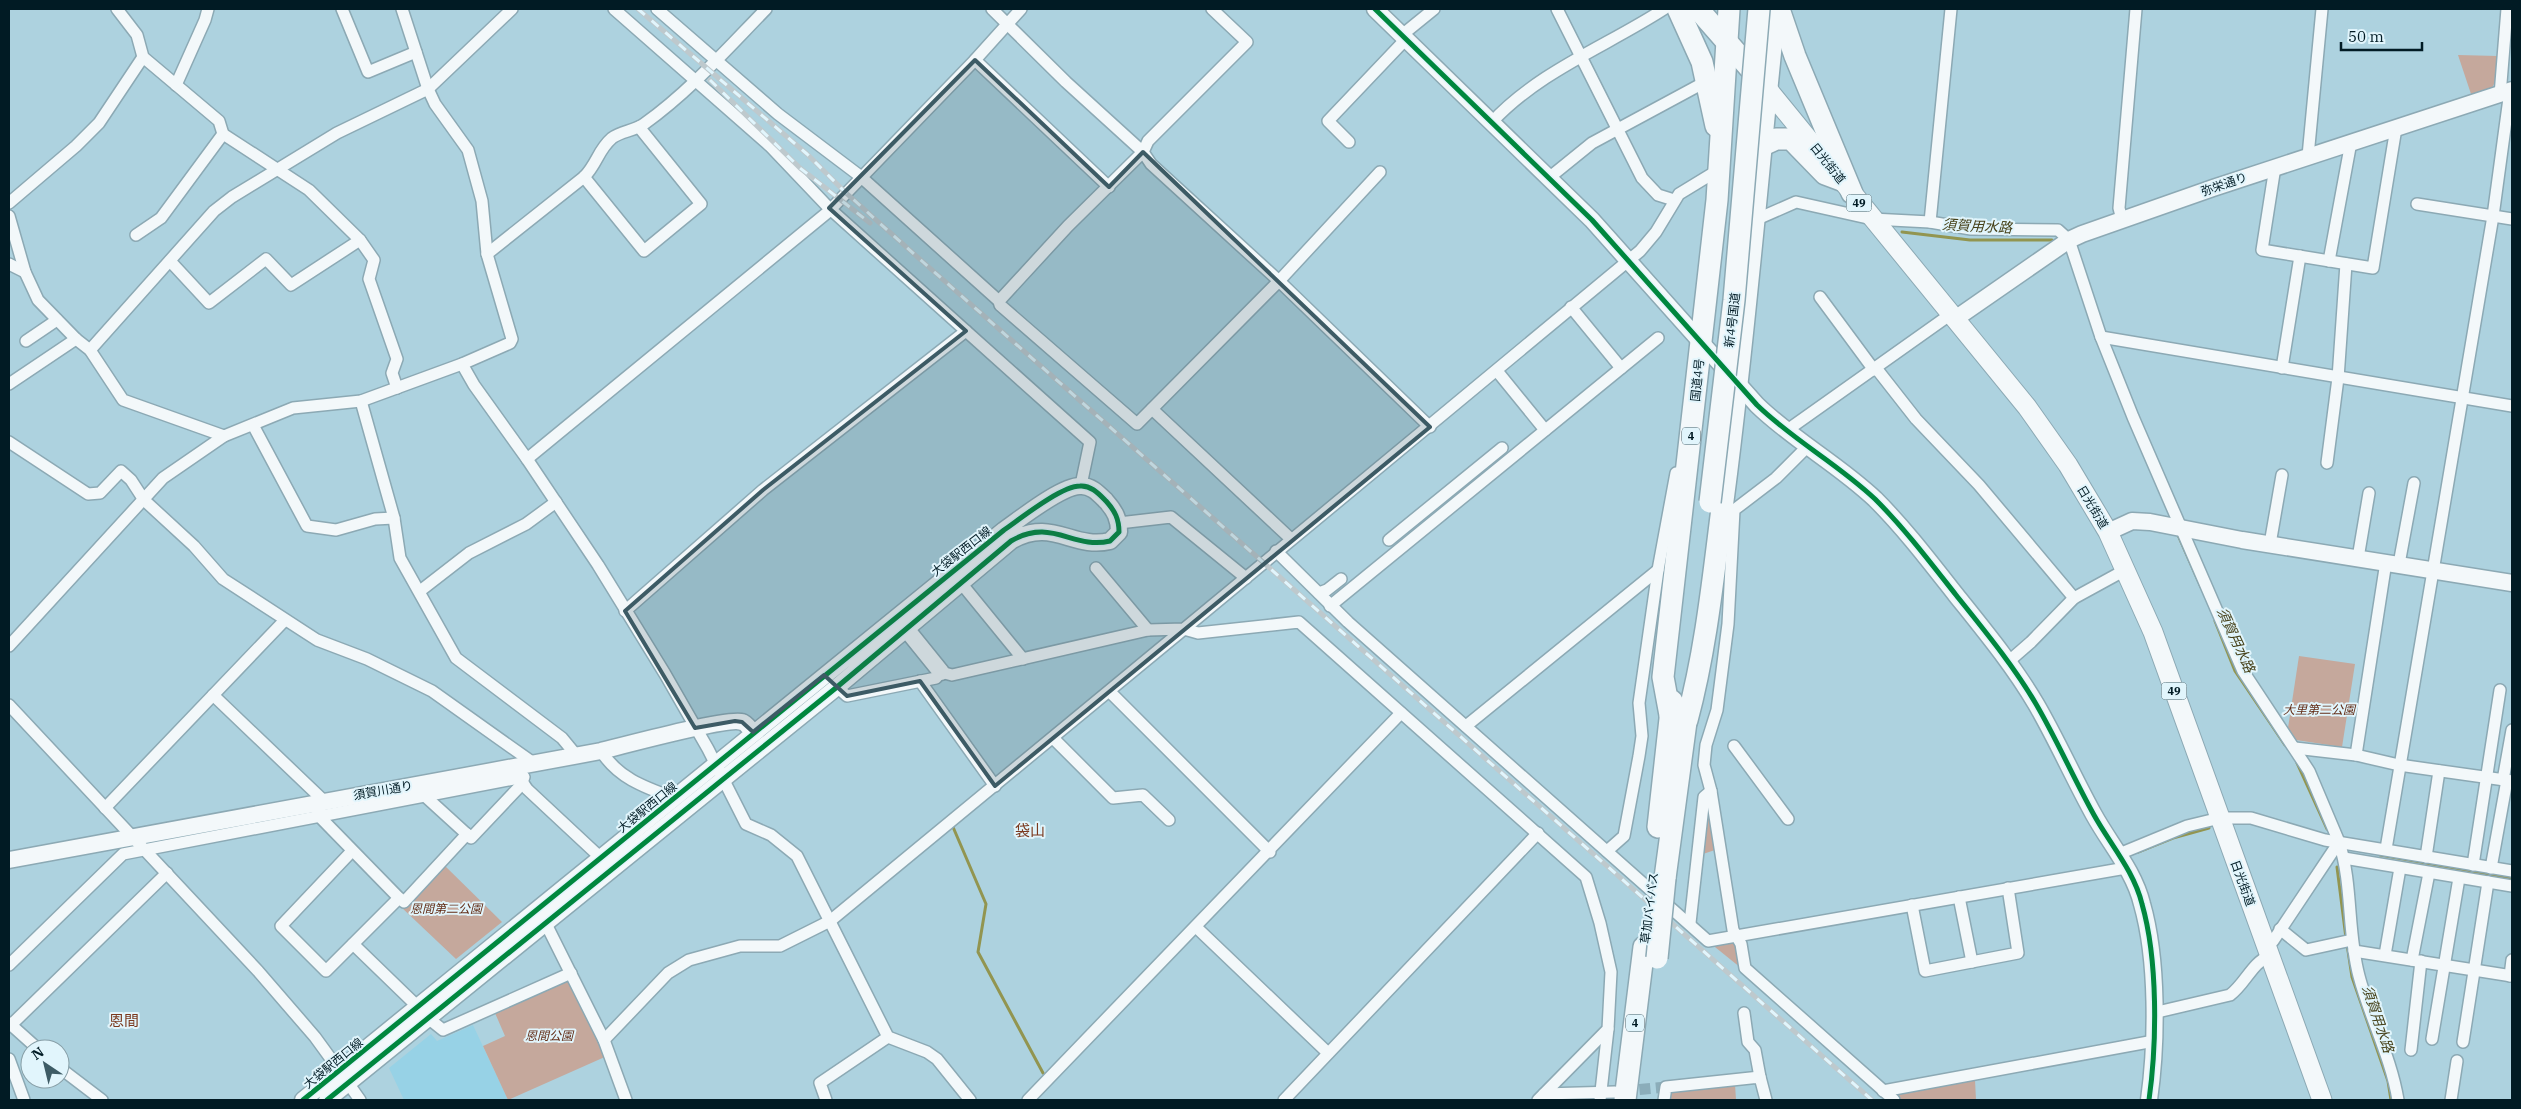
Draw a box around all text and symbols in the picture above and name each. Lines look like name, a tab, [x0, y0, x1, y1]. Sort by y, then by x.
scale bar	[2341, 20, 2422, 52]
text: 50 m	[2348, 27, 2384, 46]
street label: 日光街道	[1807, 140, 1849, 186]
street label: 弥栄通り	[2199, 169, 2249, 199]
road number: 49	[1846, 194, 1872, 212]
water label: 須賀用水路	[1942, 215, 2013, 237]
street label: 新4号国道	[1721, 292, 1743, 348]
street label: 国道4号	[1687, 358, 1707, 402]
road number: 4	[1682, 428, 1700, 444]
street label: 日光街道	[2074, 483, 2112, 531]
street label: 大袋駅西口線	[928, 523, 994, 579]
water label: 須賀用水路	[2213, 604, 2259, 676]
road number: 49	[2162, 682, 2186, 699]
park label: 大里第二公園	[2283, 702, 2357, 717]
street label: 須賀川通り	[352, 777, 414, 803]
street label: 大袋駅西口線	[614, 779, 680, 835]
district label: 袋山	[1015, 821, 1045, 840]
street label: 日光街道	[2228, 858, 2258, 908]
street label: 草加バイパス	[1637, 871, 1661, 945]
park label: 恩間第二公園	[410, 901, 484, 916]
water label: 須賀用水路	[2358, 983, 2398, 1056]
district label: 恩間	[109, 1011, 139, 1030]
road number: 4	[1626, 1014, 1644, 1032]
park label: 恩間公園	[525, 1028, 575, 1043]
street label: 大袋駅西口線	[300, 1035, 366, 1091]
north arrow	[20, 1039, 70, 1089]
text: N	[28, 1043, 47, 1064]

